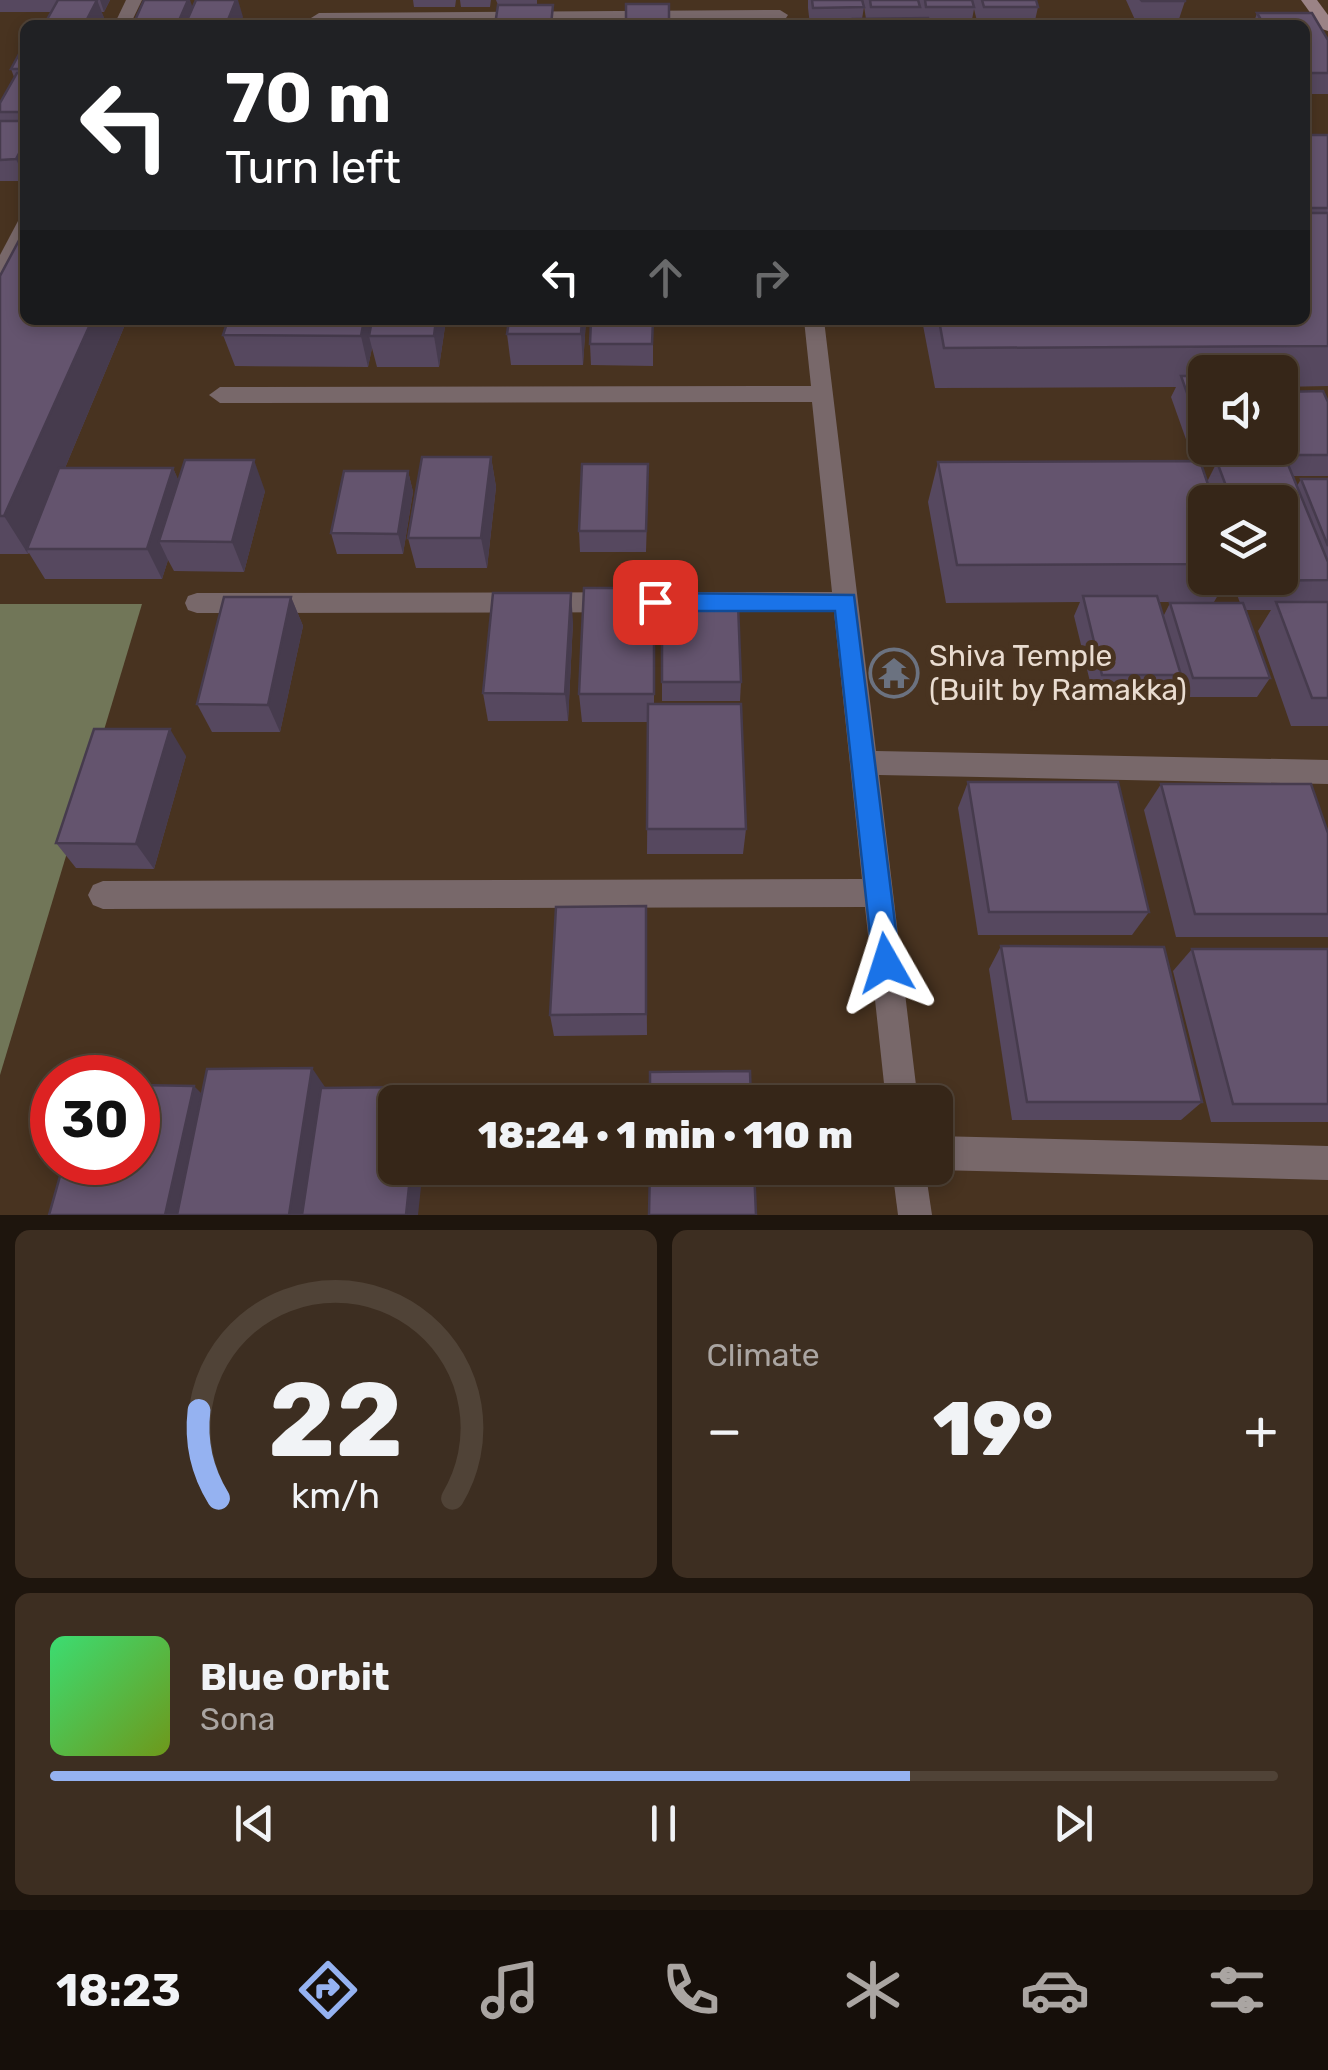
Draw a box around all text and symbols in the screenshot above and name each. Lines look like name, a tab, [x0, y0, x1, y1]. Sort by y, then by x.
text: 70 m	[225, 57, 392, 140]
icon: left	[60, 60, 190, 190]
text: Turn left	[225, 141, 401, 194]
icon: left	[533, 250, 588, 305]
icon: ahead	[638, 250, 693, 305]
icon: right	[743, 250, 798, 305]
map controls	[1188, 355, 1298, 595]
button: sound	[1188, 355, 1298, 465]
button: layers	[1188, 485, 1298, 595]
pin	[613, 560, 698, 645]
icon: arrive	[628, 575, 683, 630]
place label: Shiva Temple (Built by Ramakka)	[929, 638, 1187, 708]
temple icon: Shiva Temple (Built by Ramakka)	[868, 647, 920, 699]
position arrow	[834, 911, 938, 1015]
speed limit sign: 30	[30, 1055, 160, 1185]
text: 18:24 · 1 min · 110 m	[478, 1112, 853, 1158]
text: Climate	[707, 1336, 820, 1374]
text: 22	[268, 1359, 403, 1482]
text: 19°	[933, 1385, 1053, 1474]
text: −	[707, 1398, 742, 1463]
text: +	[1244, 1398, 1278, 1463]
text: km/h	[291, 1475, 380, 1517]
text: Blue Orbit	[200, 1654, 390, 1700]
text: Sona	[200, 1700, 275, 1738]
icon: previous	[227, 1796, 282, 1851]
icon: pause	[636, 1796, 691, 1851]
icon: next	[1046, 1796, 1101, 1851]
icon: directions	[293, 1955, 363, 2025]
icon: music	[475, 1955, 545, 2025]
icon: phone	[656, 1955, 726, 2025]
icon: climate	[838, 1955, 908, 2025]
icon: car	[1020, 1955, 1090, 2025]
icon: filters	[1202, 1955, 1272, 2025]
text: 18:23	[56, 1964, 181, 2017]

